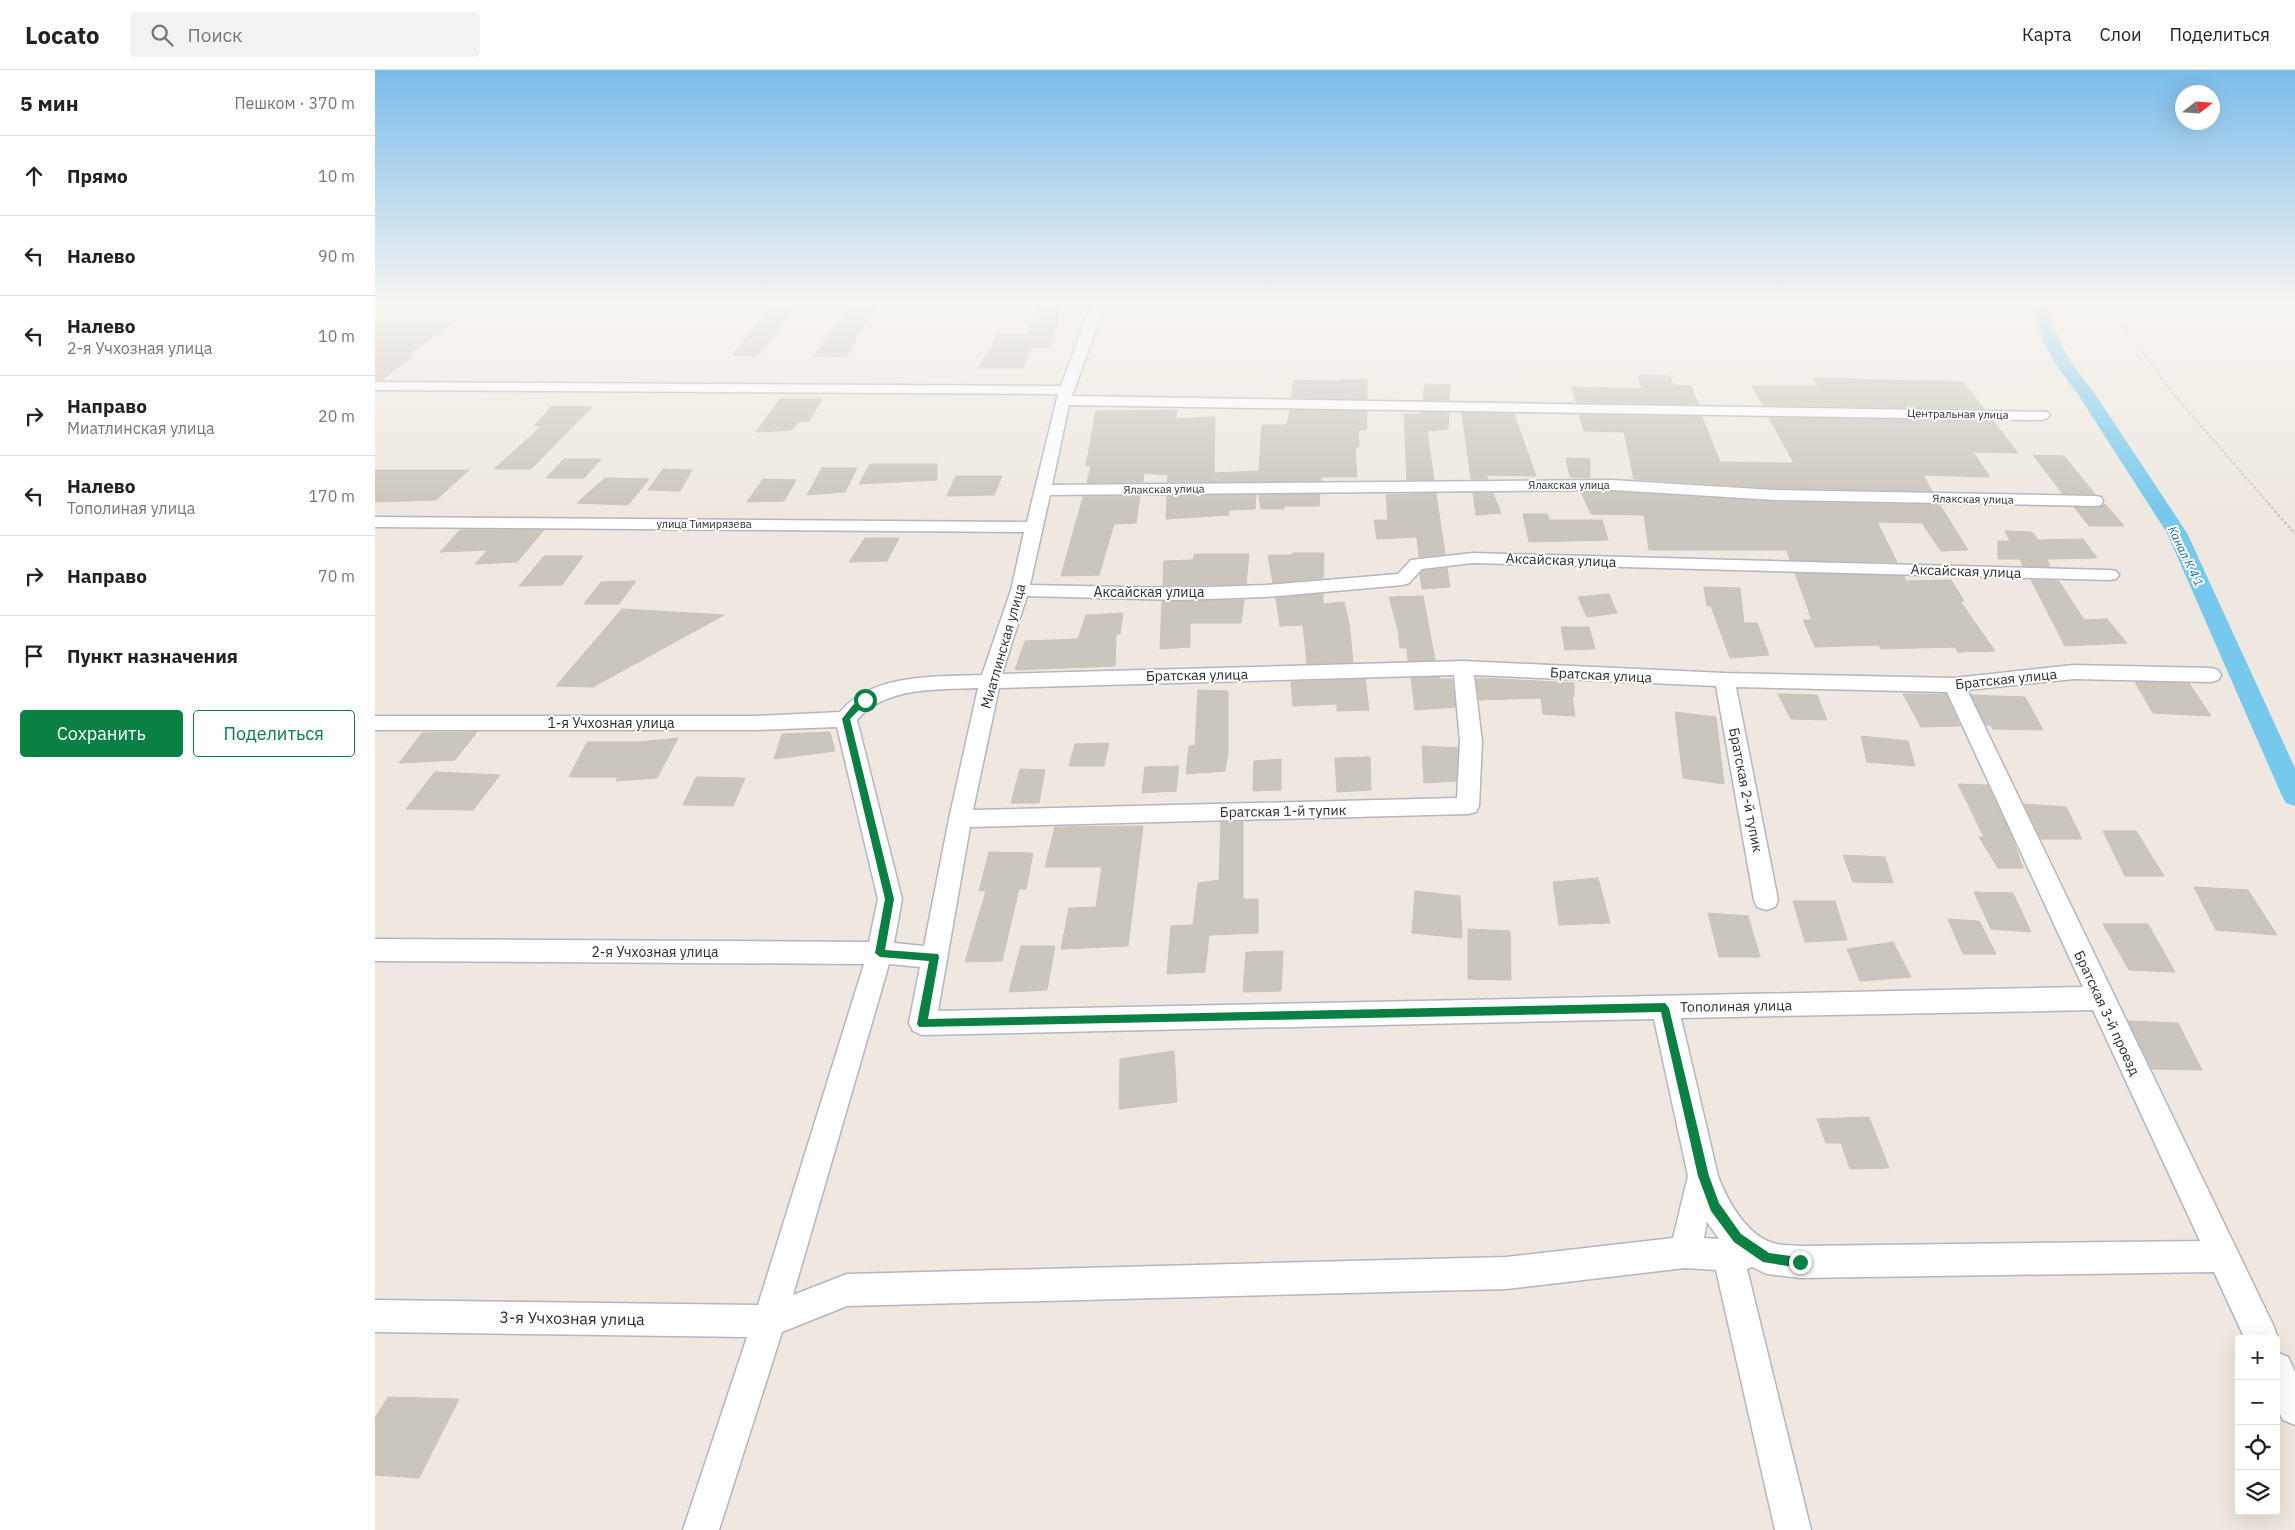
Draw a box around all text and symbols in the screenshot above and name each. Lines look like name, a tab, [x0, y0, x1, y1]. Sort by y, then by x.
search box	[130, 12, 480, 57]
text: Locato	[25, 19, 100, 51]
icon: search	[148, 21, 176, 49]
text: Поиск	[188, 23, 243, 47]
text: Карта	[2022, 23, 2072, 46]
text: Слои	[2100, 23, 2142, 46]
text: Поделиться	[2170, 23, 2270, 46]
north arrow	[2175, 85, 2220, 130]
text: 5 мин	[20, 89, 79, 117]
text: Пешком · 370 m	[234, 93, 355, 113]
icon: ahead	[20, 162, 48, 190]
text: Прямо	[67, 164, 128, 188]
text: 10 m	[318, 166, 355, 186]
icon: left	[20, 242, 48, 270]
text: Налево	[67, 244, 136, 268]
text: 90 m	[318, 246, 355, 266]
text: Налево	[67, 314, 136, 338]
icon: left	[20, 322, 48, 350]
text: 10 m	[318, 326, 355, 346]
text: 2-я Учхозная улица	[67, 338, 212, 358]
text: Направо	[67, 394, 147, 418]
icon: right	[20, 402, 48, 430]
text: 20 m	[318, 406, 355, 426]
street label: Центральная улица	[1907, 406, 2009, 422]
text: Миатлинская улица	[67, 418, 215, 438]
text: Налево	[67, 474, 136, 498]
street label: Ялакская улица	[1528, 478, 1610, 492]
street label: Ялакская улица	[1123, 481, 1205, 497]
icon: left	[20, 482, 48, 510]
text: 170 m	[308, 486, 355, 506]
street label: Ялакская улица	[1932, 491, 2014, 507]
text: Тополиная улица	[67, 498, 195, 518]
street label: улица Тимирязева	[656, 517, 752, 531]
water label: Канал К 4 1	[2165, 523, 2207, 589]
street label: Аксайская улица	[1505, 549, 1617, 571]
street label: Аксайская улица	[1910, 560, 2022, 582]
icon: right	[20, 562, 48, 590]
text: Направо	[67, 564, 147, 588]
text: 70 m	[318, 566, 355, 586]
street label: Миатлинская улица	[977, 581, 1030, 711]
street label: Аксайская улица	[1094, 583, 1205, 601]
icon: arrive	[20, 642, 48, 670]
text: Пункт назначения	[67, 644, 238, 668]
street label: Братская улица	[1549, 663, 1653, 687]
street label: Братская улица	[1146, 665, 1249, 685]
street label: Братская улица	[1954, 665, 2058, 693]
route start	[854, 689, 877, 712]
button: Сохранить	[20, 710, 183, 757]
button: Поделиться	[193, 710, 355, 757]
street label: 1-я Учхозная улица	[547, 714, 675, 732]
street label: Братская 2-й тупик	[1725, 726, 1767, 854]
street label: Братская 1-й тупик	[1219, 801, 1347, 821]
street label: 2-я Учхозная улица	[591, 943, 719, 961]
street label: Братская 3-й проезд	[2070, 948, 2144, 1078]
street label: Тополиная улица	[1680, 996, 1793, 1016]
route end	[1789, 1251, 1812, 1274]
street label: 3-я Учхозная улица	[499, 1307, 645, 1329]
map controls	[2235, 1335, 2280, 1515]
button: +	[2235, 1335, 2280, 1380]
button: −	[2235, 1380, 2280, 1425]
button: locate	[2235, 1425, 2280, 1470]
button: layers	[2235, 1470, 2280, 1515]

